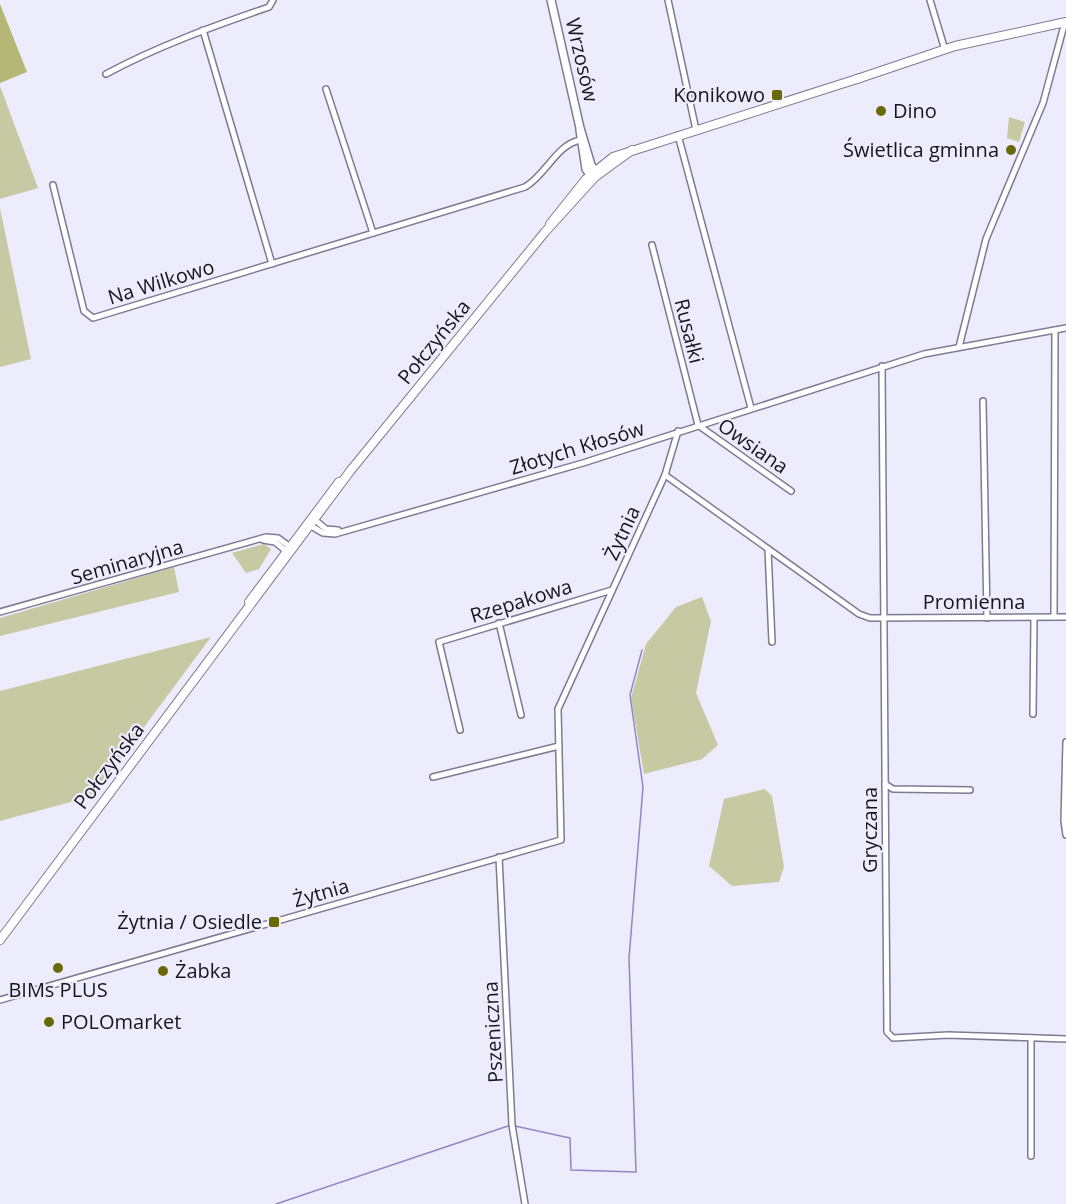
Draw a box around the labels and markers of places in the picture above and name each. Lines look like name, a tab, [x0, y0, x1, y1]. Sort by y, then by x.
place label: Konikowo	[673, 81, 765, 108]
marker: Konikowo	[770, 88, 784, 102]
place label: Dino	[893, 97, 937, 124]
marker: Dino	[874, 104, 888, 118]
place label: Świetlica gminna	[843, 136, 999, 163]
marker: Świetlica gminna	[1004, 143, 1018, 157]
place label: Żytnia / Osiedle	[117, 908, 262, 935]
marker: Żytnia / Osiedle	[267, 915, 281, 929]
place label: Żabka	[175, 957, 231, 984]
marker: BIMs PLUS	[51, 961, 65, 975]
marker: Żabka	[156, 964, 170, 978]
place label: BIMs PLUS	[8, 976, 108, 1003]
place label: POLOmarket	[61, 1008, 181, 1035]
marker: POLOmarket	[42, 1015, 56, 1029]

